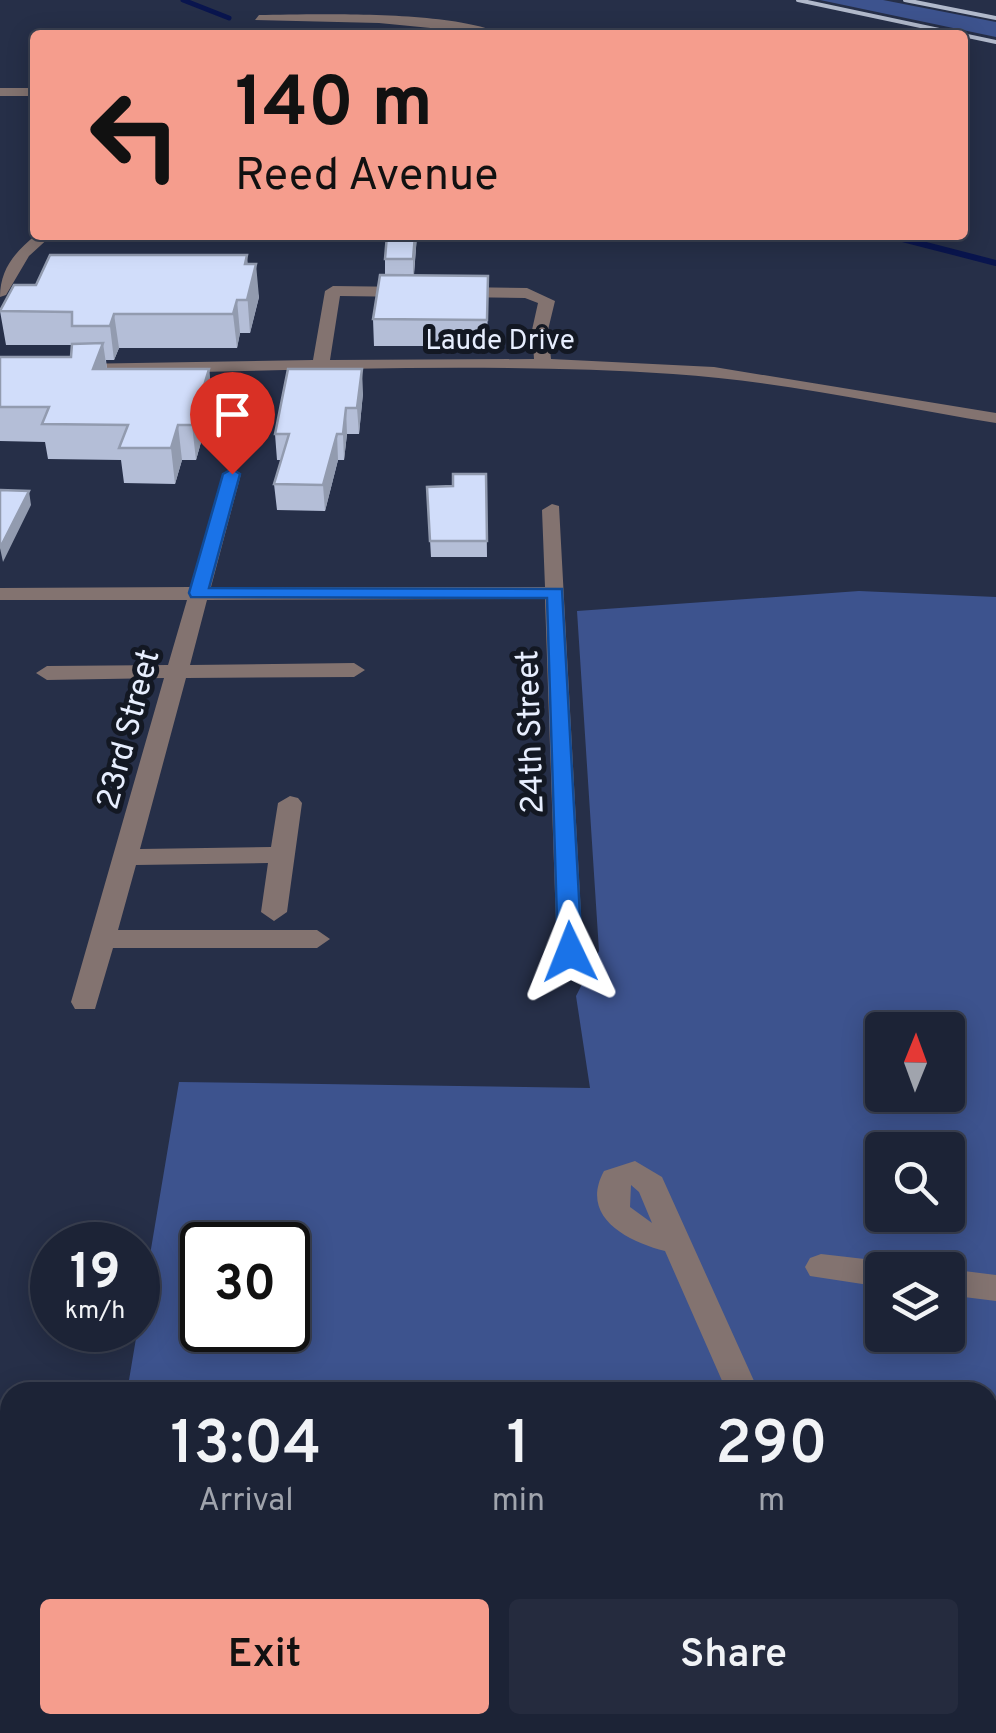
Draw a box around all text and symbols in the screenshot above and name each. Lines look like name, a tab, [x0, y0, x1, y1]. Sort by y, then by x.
text: 140 m	[235, 62, 433, 151]
icon: left	[70, 70, 200, 200]
text: Reed Avenue	[235, 149, 498, 206]
street label: Laude Drive	[425, 324, 575, 360]
pin	[190, 372, 275, 475]
icon: arrive	[205, 387, 260, 442]
street label: 23rd Street	[89, 645, 170, 814]
street label: 24th Street	[509, 649, 555, 815]
position arrow	[518, 900, 622, 1004]
north arrow	[865, 1012, 965, 1112]
map controls	[865, 1012, 965, 1352]
button: search	[865, 1132, 965, 1232]
speed limit sign: 30	[180, 1222, 310, 1352]
text: 19	[70, 1243, 120, 1306]
button: layers	[865, 1252, 965, 1352]
text: km/h	[65, 1296, 125, 1328]
text: 13:04	[170, 1409, 321, 1485]
text: 1	[507, 1409, 530, 1485]
text: 290	[715, 1409, 828, 1485]
text: Arrival	[198, 1482, 294, 1522]
text: min	[492, 1482, 545, 1522]
text: m	[758, 1482, 785, 1522]
button: Exit	[40, 1599, 489, 1714]
button: Share	[509, 1599, 958, 1714]

